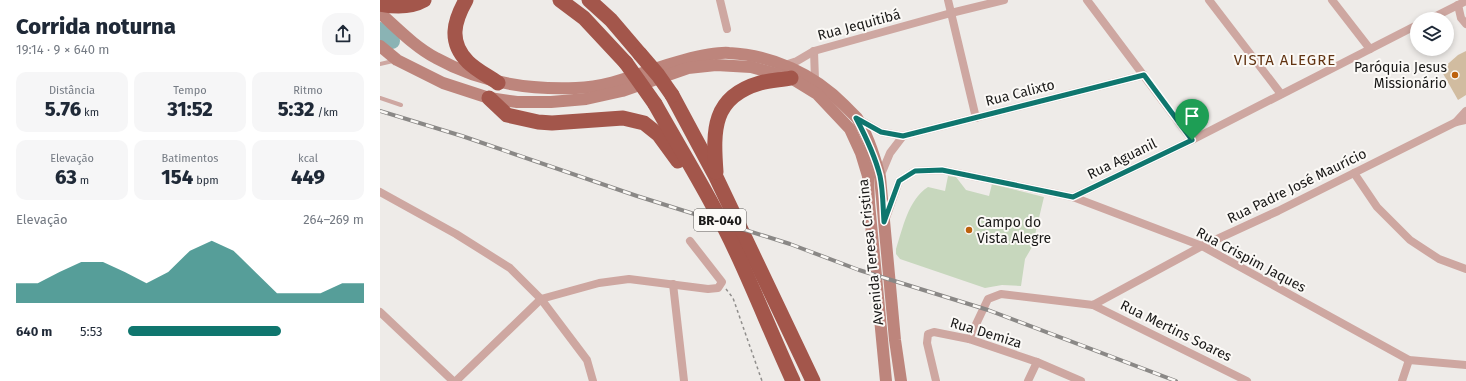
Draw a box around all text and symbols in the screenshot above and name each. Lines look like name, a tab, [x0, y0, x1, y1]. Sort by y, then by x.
street label: Rua Jequitibá	[816, 6, 902, 44]
map controls	[1410, 12, 1454, 56]
button: layers	[1410, 12, 1454, 56]
text: Corrida noturna	[16, 13, 176, 40]
button: share	[322, 13, 364, 55]
text: 19:14 · 9 × 640 m	[16, 42, 110, 57]
district label: VISTA ALEGRE	[1234, 51, 1336, 69]
place label: Paróquia Jesus Missionário	[1354, 59, 1447, 92]
marker: Paróquia Jesus Missionário	[1450, 70, 1460, 80]
street label: Rua Calixto	[984, 76, 1056, 110]
text: Distância	[49, 84, 95, 97]
text: Tempo	[173, 84, 207, 97]
text: Ritmo	[293, 84, 323, 97]
text: 5.76	[45, 97, 81, 121]
text: 31:52	[167, 97, 213, 121]
text: 5:32	[278, 97, 315, 121]
pin	[1175, 99, 1209, 140]
icon: arrive	[1181, 105, 1203, 127]
text: km	[81, 106, 99, 119]
text: /km	[315, 106, 338, 119]
street label: Rua Aguanil	[1085, 135, 1159, 183]
street label: Rua Padre José Maurício	[1225, 145, 1369, 227]
text: Elevação	[50, 152, 94, 165]
text: Batimentos	[162, 152, 218, 165]
text: kcal	[298, 152, 318, 165]
text: 63	[55, 165, 77, 189]
text: 154	[161, 165, 193, 189]
text: 449	[291, 165, 325, 189]
text: m	[77, 174, 89, 187]
text: bpm	[193, 174, 219, 187]
street label: Avenida Teresa Cristina	[855, 178, 887, 326]
road number: BR-040	[694, 209, 746, 231]
text: Elevação	[16, 212, 68, 227]
text: 264–269 m	[303, 212, 364, 227]
place label: Campo do Vista Alegre	[977, 214, 1051, 247]
street label: Rua Crispim Jaques	[1193, 224, 1309, 296]
marker: Campo do Vista Alegre	[964, 225, 974, 235]
street label: Rua Mertins Soares	[1118, 297, 1235, 366]
street label: Rua Demiza	[948, 314, 1024, 352]
text: 640 m	[16, 324, 52, 339]
text: 5:53	[80, 324, 103, 339]

